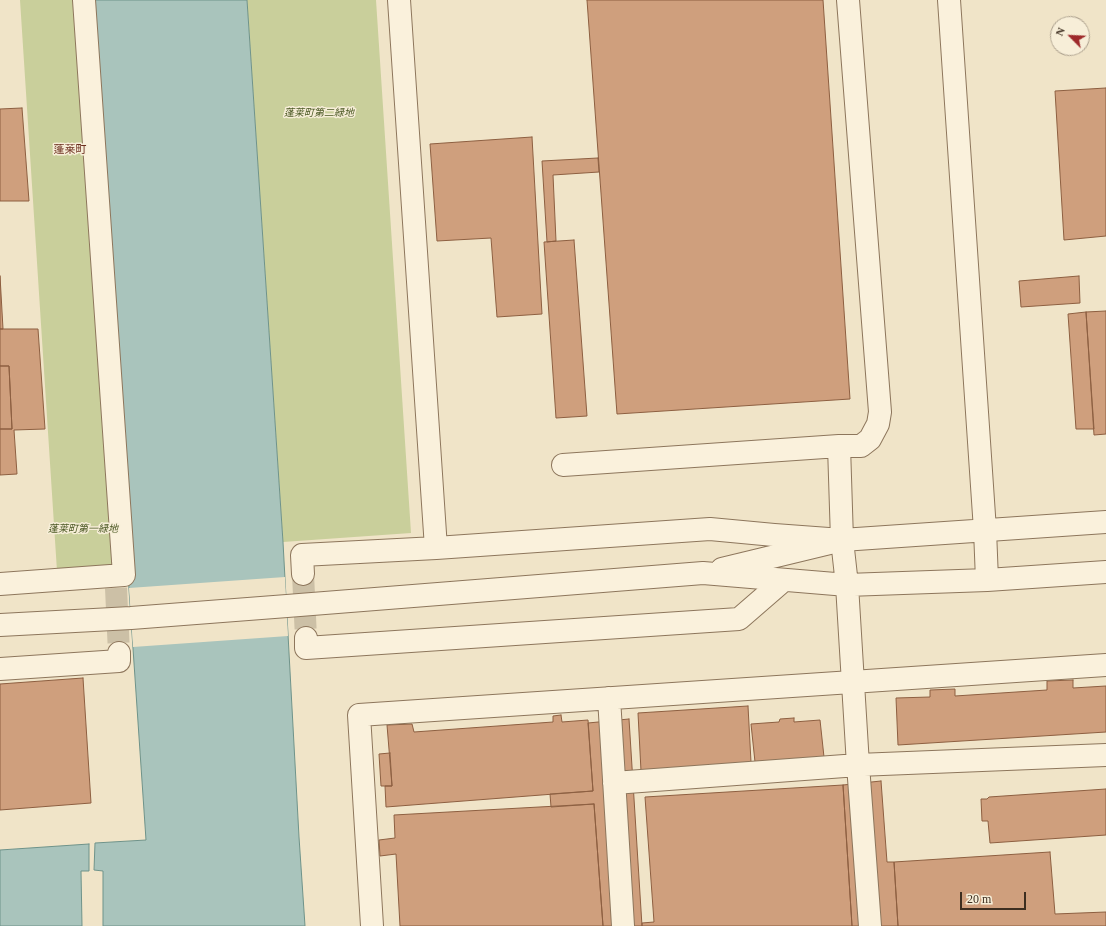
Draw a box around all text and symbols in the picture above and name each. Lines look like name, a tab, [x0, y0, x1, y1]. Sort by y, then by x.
north arrow	[1050, 16, 1090, 56]
text: N	[1053, 25, 1067, 38]
park label: 蓬莱町第二緑地	[284, 107, 354, 119]
district label: 蓬莱町	[54, 143, 86, 157]
park label: 蓬莱町第一緑地	[48, 523, 118, 535]
scale bar	[962, 884, 1028, 910]
text: 20 m	[967, 892, 991, 906]

